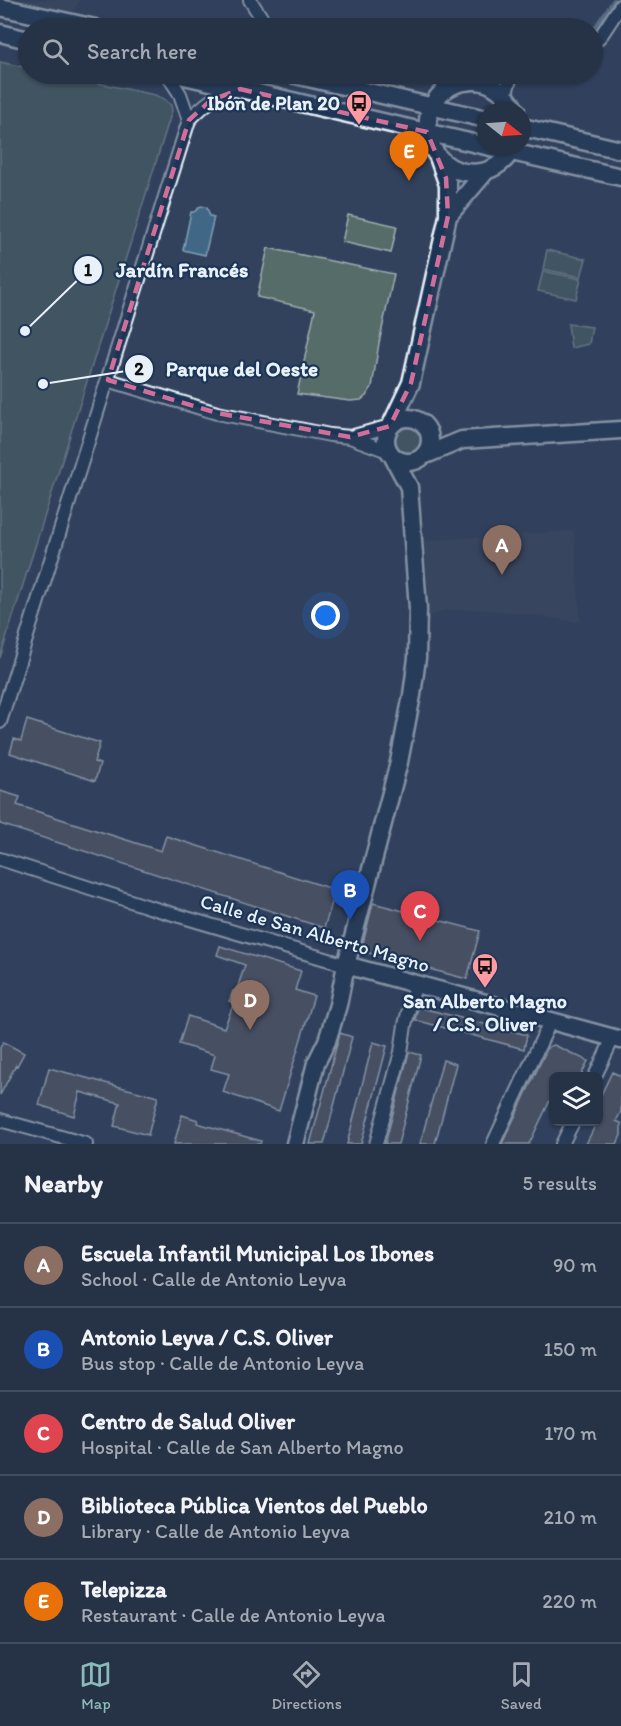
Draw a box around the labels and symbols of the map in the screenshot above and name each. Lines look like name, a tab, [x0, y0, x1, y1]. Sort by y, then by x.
bus stop icon: Ibón de Plan 20	[344, 88, 374, 126]
place label: Ibón de Plan 20	[207, 91, 340, 115]
north arrow	[477, 102, 531, 156]
pin: E	[390, 132, 428, 181]
callout: Jardín Francés	[73, 250, 260, 289]
text: Jardín Francés	[115, 257, 248, 282]
text: 1	[84, 259, 93, 281]
callout: Parque del Oeste	[124, 350, 330, 389]
text: Parque del Oeste	[166, 356, 318, 382]
text: 2	[134, 358, 144, 380]
pin: A	[482, 526, 522, 575]
your location	[311, 601, 340, 630]
pin: B	[330, 870, 370, 920]
street label: Calle de San Alberto Magno	[198, 889, 432, 977]
pin: C	[400, 892, 440, 941]
bus stop icon: San Alberto Magno / C.S. Oliver	[470, 951, 500, 989]
pin: D	[230, 980, 270, 1030]
place label: San Alberto Magno / C.S. Oliver	[403, 989, 567, 1036]

